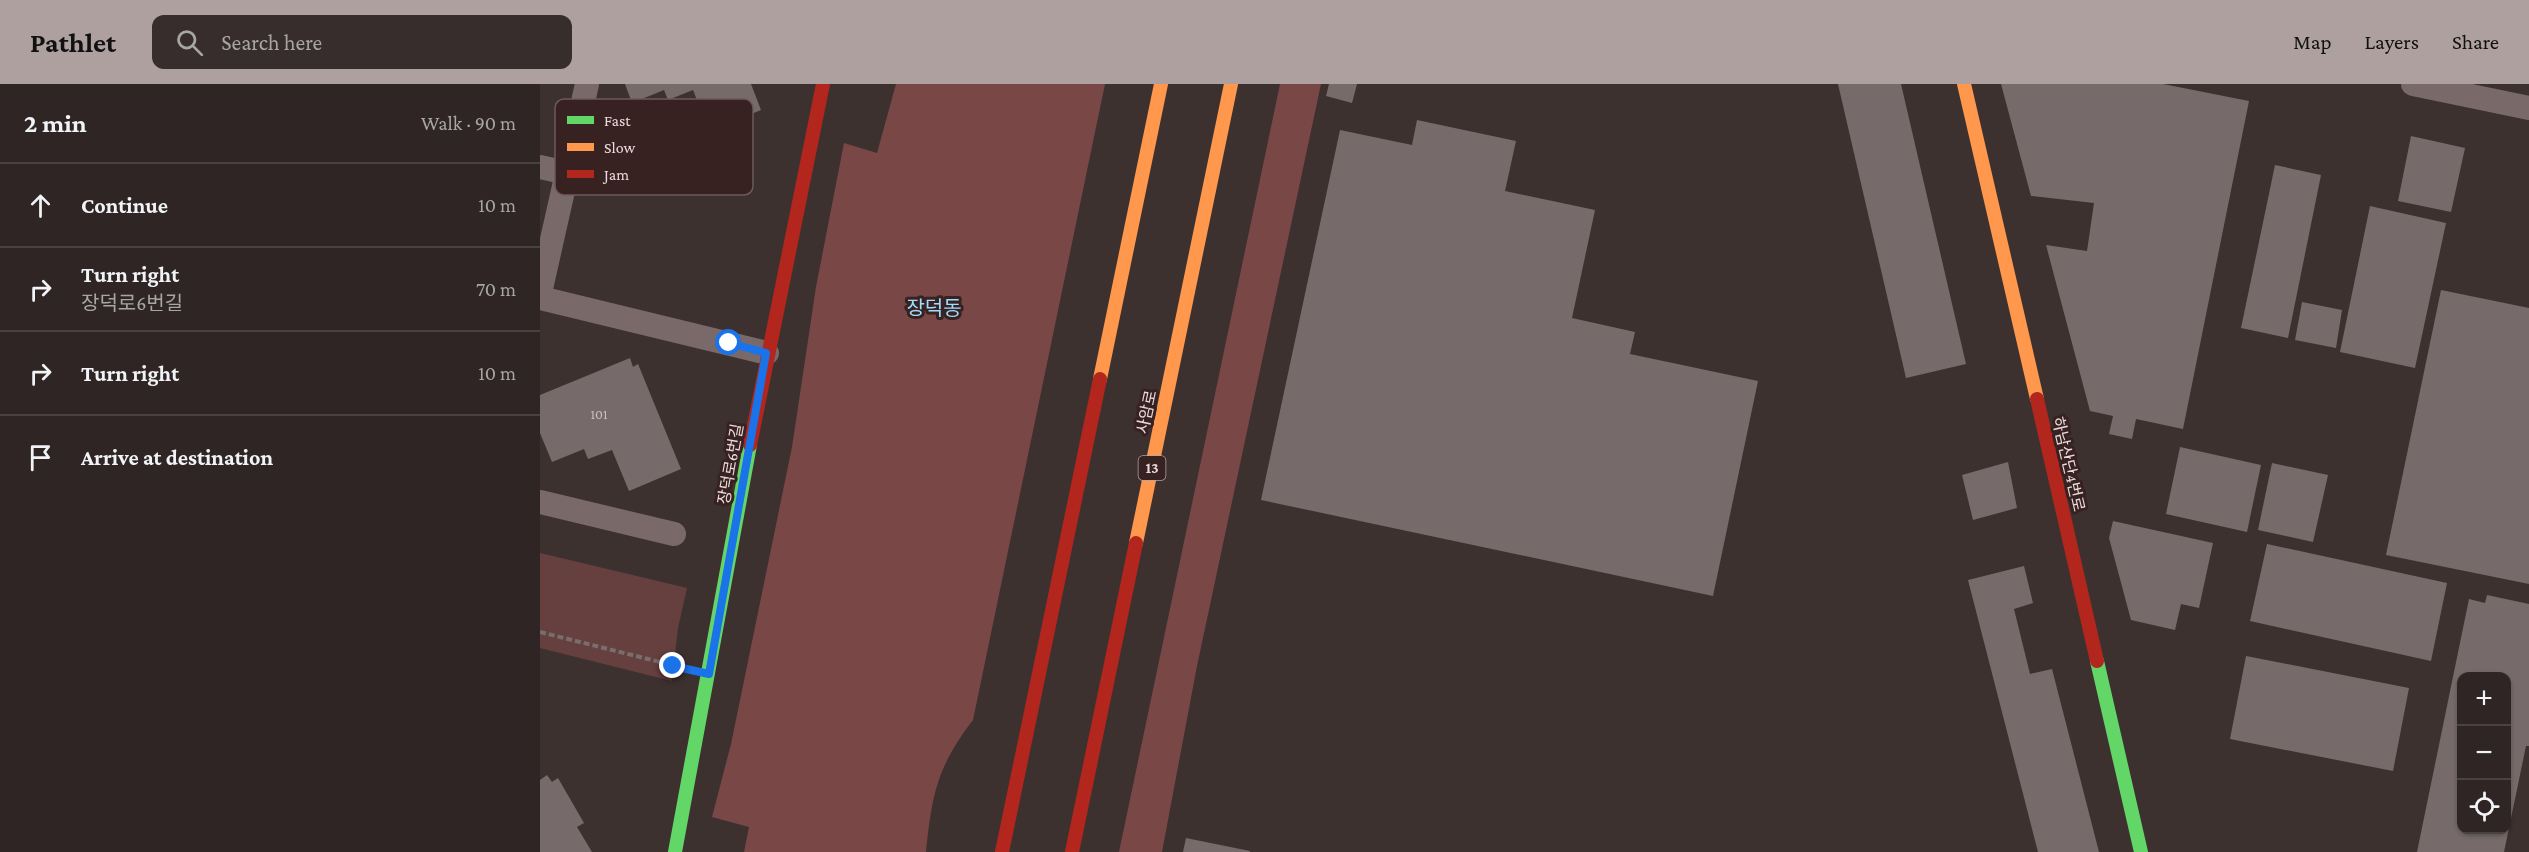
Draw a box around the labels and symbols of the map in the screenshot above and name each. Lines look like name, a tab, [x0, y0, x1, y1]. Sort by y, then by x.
legend	[555, 99, 753, 195]
text: Fast	[604, 112, 631, 129]
text: Slow	[604, 139, 636, 156]
text: Jam	[602, 166, 629, 184]
district label: 장덕동	[906, 297, 962, 319]
route start	[715, 329, 741, 355]
street label: 사암로	[1134, 388, 1159, 435]
house number: 101	[590, 406, 608, 422]
street label: 하남산단4번로	[2049, 415, 2088, 513]
street label: 장덕로6번길	[715, 422, 746, 506]
road number: 13	[1138, 456, 1166, 480]
route end	[659, 652, 685, 678]

